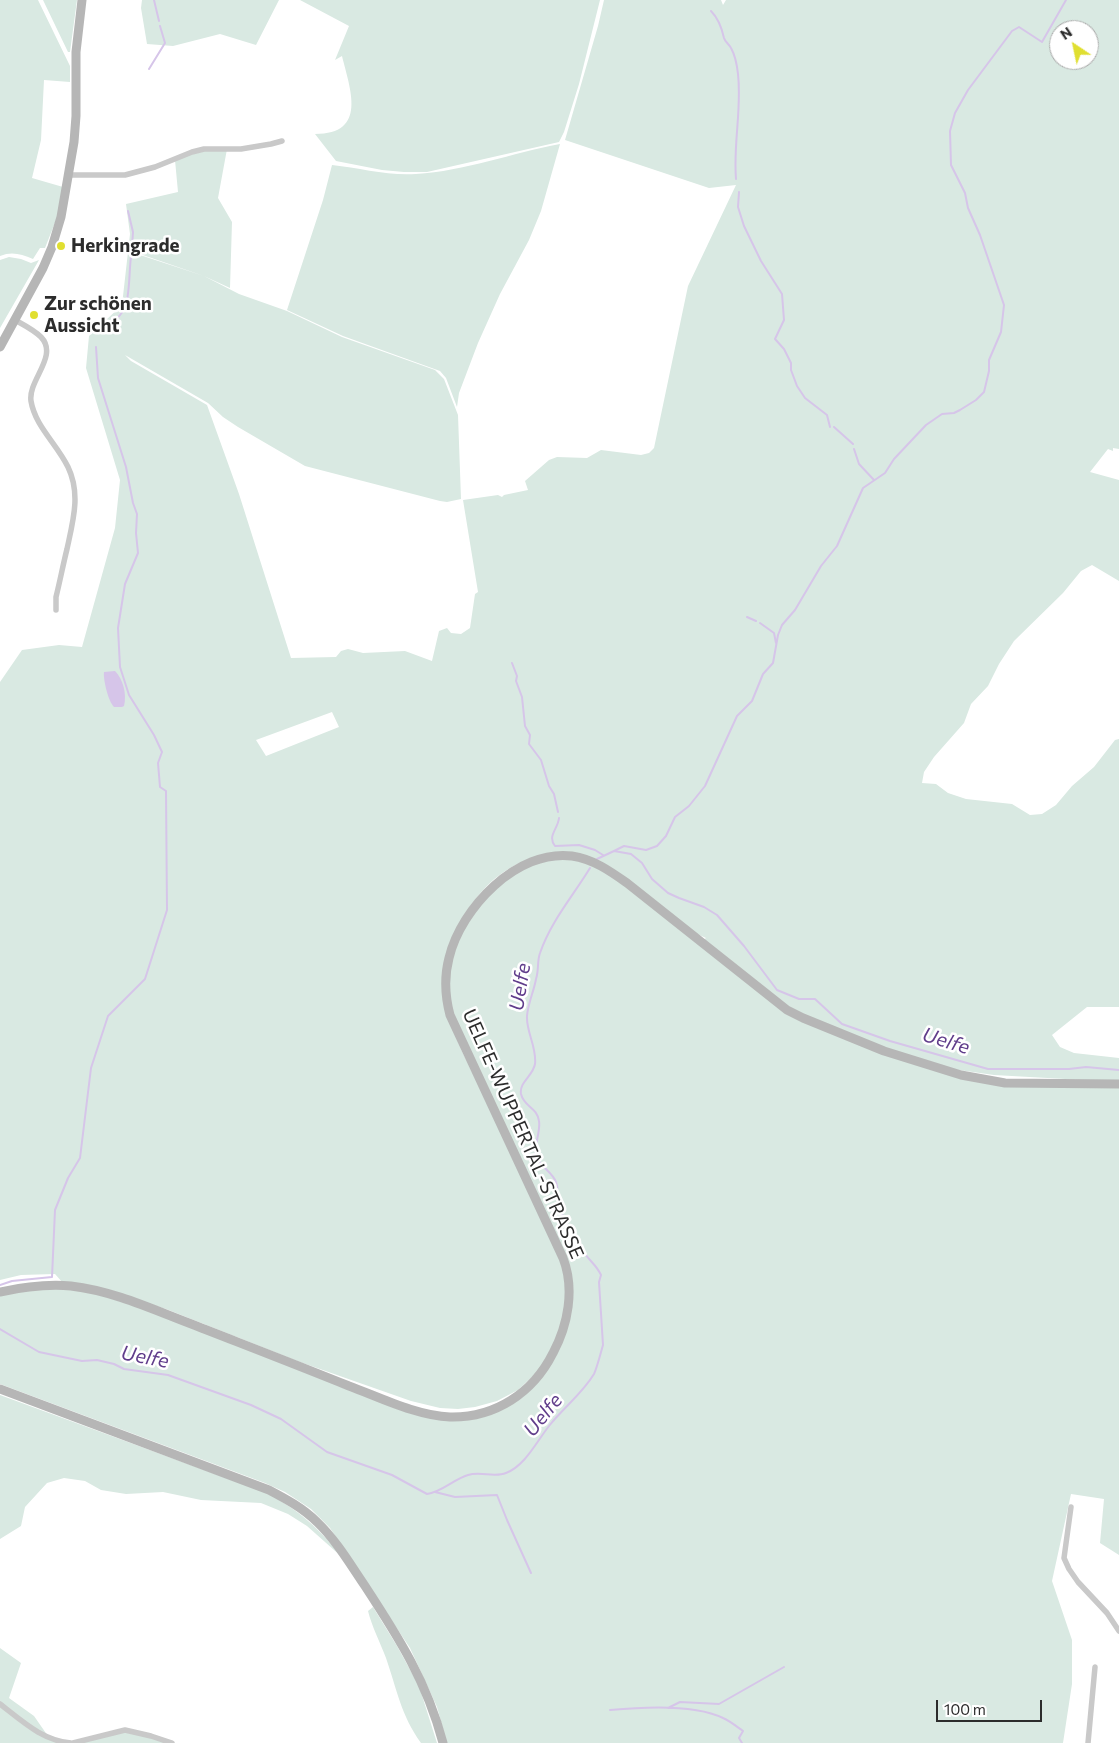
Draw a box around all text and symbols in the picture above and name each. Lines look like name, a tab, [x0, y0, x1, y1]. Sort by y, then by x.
north arrow	[1049, 20, 1099, 70]
text: N	[1057, 23, 1075, 43]
place label: Herkingrade	[71, 235, 179, 257]
marker: Herkingrade	[55, 240, 67, 252]
place label: Zur schönen Aussicht	[44, 293, 152, 337]
marker: Zur schönen Aussicht	[28, 309, 40, 321]
water label: Uelfe	[504, 961, 536, 1013]
street label: UELFE-WUPPERTAL-STRASSE	[457, 1006, 589, 1262]
water label: Uelfe	[919, 1022, 973, 1060]
water label: Uelfe	[119, 1341, 171, 1373]
water label: Uelfe	[519, 1389, 567, 1441]
scale bar	[939, 1690, 1045, 1722]
text: 100 m	[944, 1700, 986, 1718]

